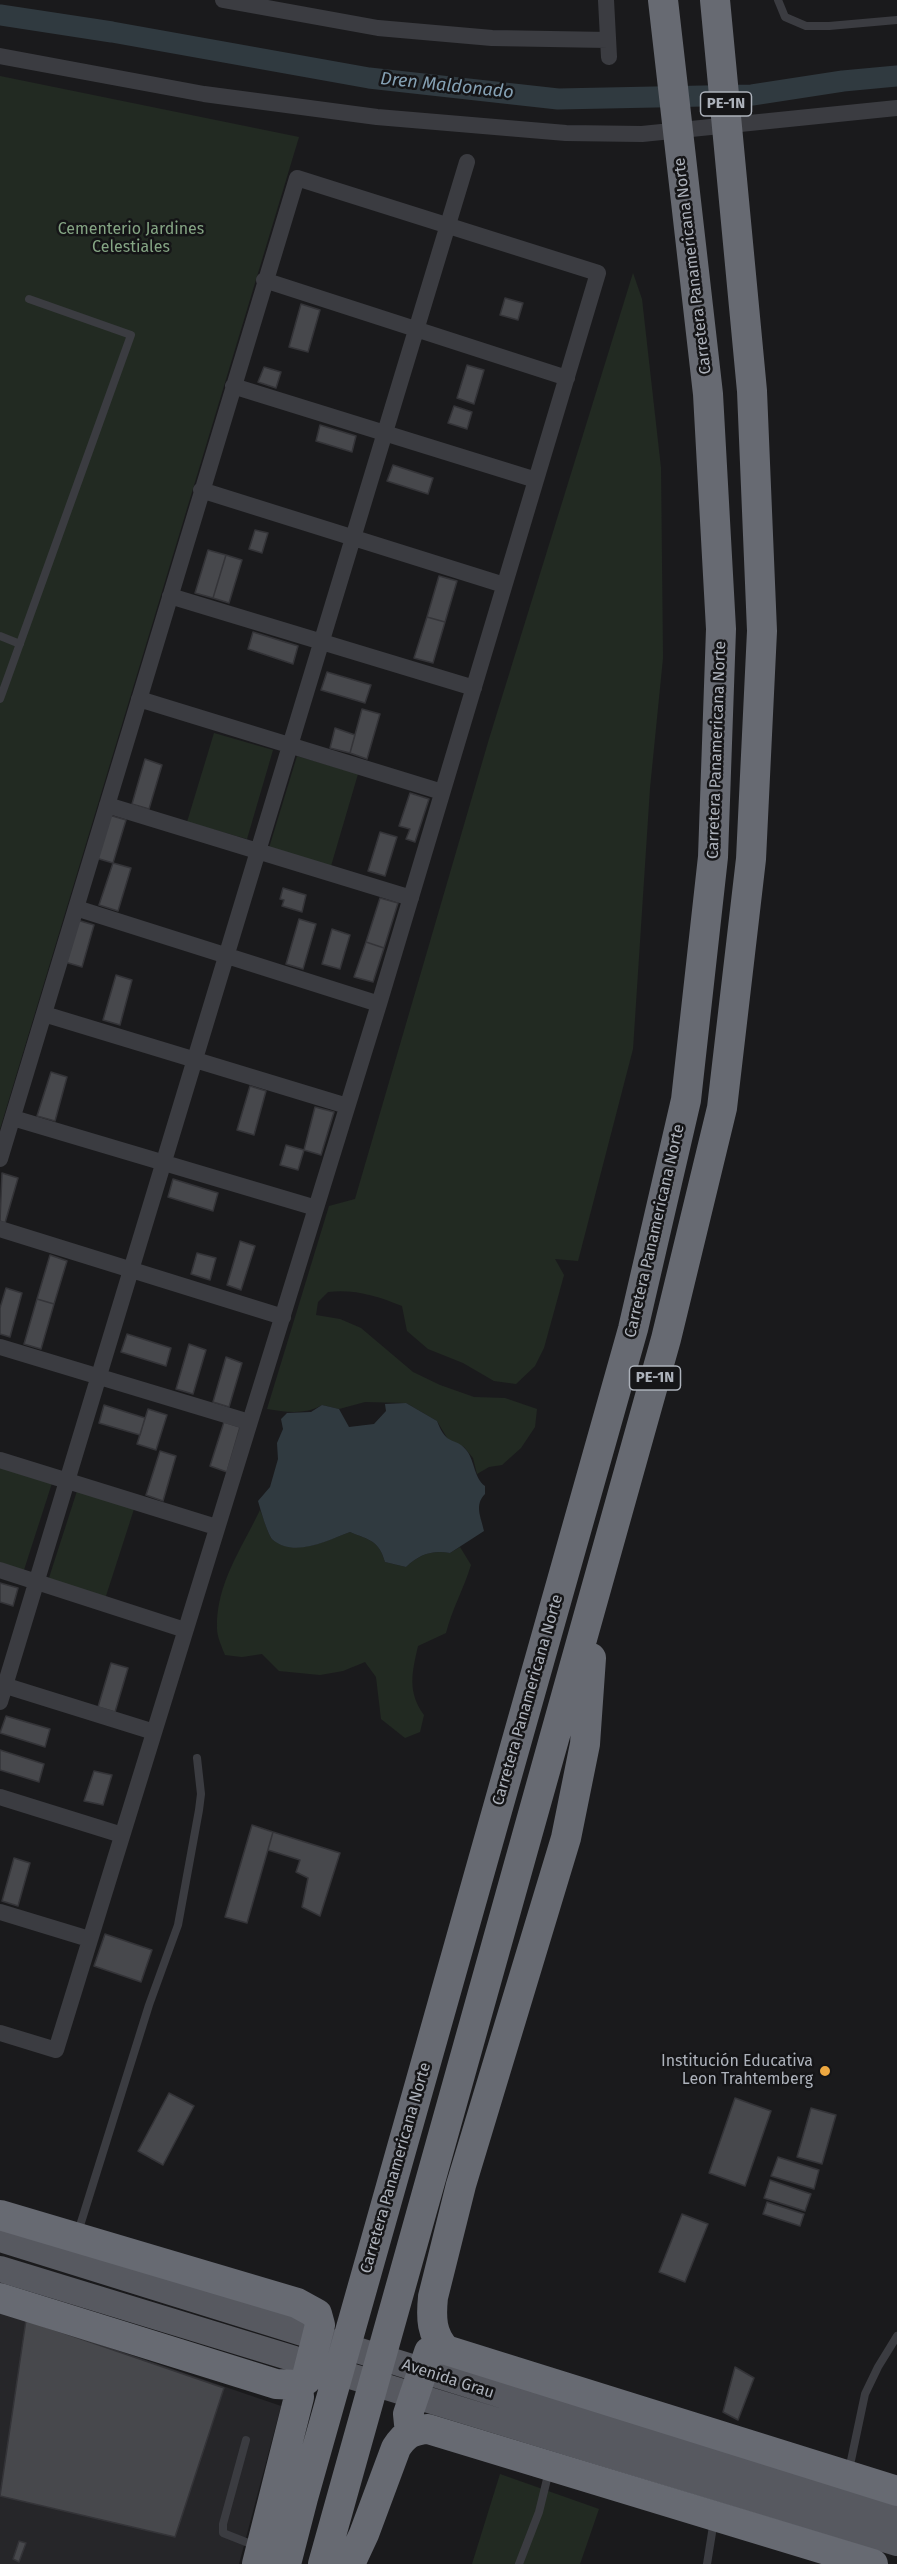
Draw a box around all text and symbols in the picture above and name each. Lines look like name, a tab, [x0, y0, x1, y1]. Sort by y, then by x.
water label: Dren Maldonado	[379, 68, 515, 104]
road number: PE-1N	[700, 92, 752, 116]
street label: Carretera Panamericana Norte	[670, 156, 716, 376]
park label: Cementerio Jardines Celestiales	[58, 220, 204, 258]
street label: Carretera Panamericana Norte	[704, 641, 730, 859]
street label: Carretera Panamericana Norte	[621, 1122, 689, 1340]
road number: PE-1N	[630, 1366, 680, 1390]
street label: Carretera Panamericana Norte	[489, 1592, 567, 1808]
place label: Institución Educativa Leon Trahtemberg	[661, 2052, 813, 2090]
street label: Carretera Panamericana Norte	[357, 2060, 435, 2276]
marker: Institución Educativa Leon Trahtemberg	[818, 2064, 832, 2078]
street label: Avenida Grau	[399, 2355, 497, 2403]

